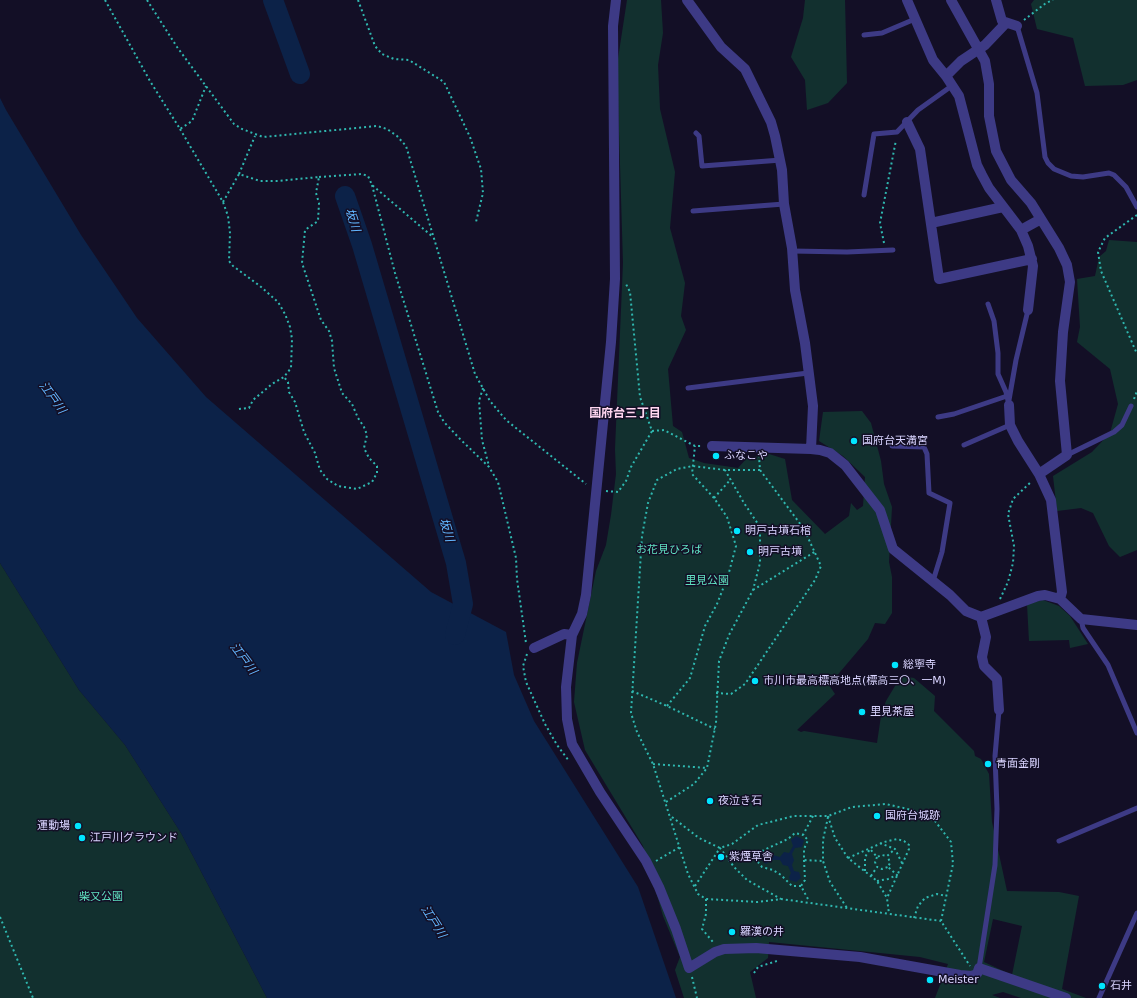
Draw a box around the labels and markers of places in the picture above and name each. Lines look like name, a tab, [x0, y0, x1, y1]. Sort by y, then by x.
place label: 国府台天満宮	[862, 434, 928, 448]
marker: 国府台天満宮	[849, 436, 859, 446]
place label: ふなこや	[724, 449, 768, 463]
marker: ふなこや	[711, 451, 721, 461]
place label: 明戸古墳石棺	[745, 524, 811, 538]
marker: 明戸古墳石棺	[732, 526, 742, 536]
place label: 明戸古墳	[758, 545, 802, 559]
marker: 明戸古墳	[745, 547, 755, 557]
place label: 総寧寺	[903, 658, 936, 672]
marker: 総寧寺	[890, 660, 900, 670]
place label: 市川市最高標高地点(標高三〇、一M)	[763, 674, 946, 688]
marker: 市川市最高標高地点(標高三〇、一M)	[750, 676, 760, 686]
place label: 里見茶屋	[870, 705, 914, 719]
marker: 里見茶屋	[857, 707, 867, 717]
place label: 青面金剛	[996, 757, 1040, 771]
marker: 青面金剛	[983, 759, 993, 769]
place label: 夜泣き石	[718, 794, 762, 808]
marker: 夜泣き石	[705, 796, 715, 806]
place label: 国府台城跡	[885, 809, 940, 823]
marker: 国府台城跡	[872, 811, 882, 821]
place label: 運動場	[37, 819, 70, 833]
marker: 運動場	[73, 821, 83, 831]
place label: 江戸川グラウンド	[90, 831, 178, 845]
marker: 江戸川グラウンド	[77, 833, 87, 843]
place label: 紫煙草舎	[729, 850, 773, 864]
marker: 紫煙草舎	[716, 852, 726, 862]
place label: 羅漢の井	[740, 925, 784, 939]
marker: 羅漢の井	[727, 927, 737, 937]
place label: Meister	[938, 973, 979, 987]
marker: Meister	[925, 975, 935, 985]
place label: 石井	[1110, 979, 1132, 993]
marker: 石井	[1097, 981, 1107, 991]

